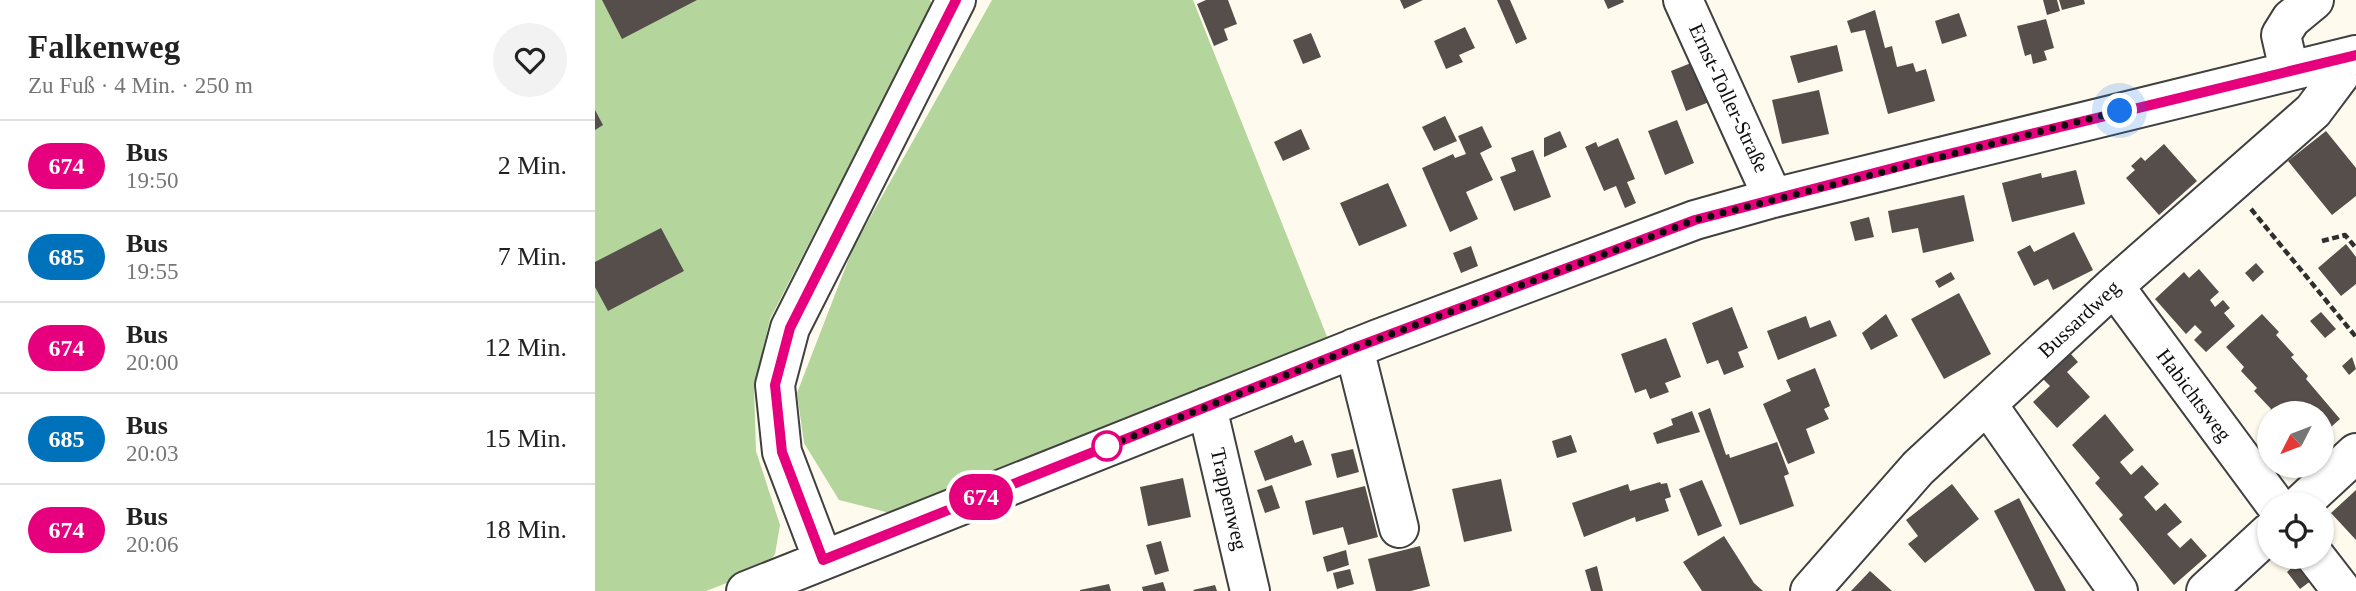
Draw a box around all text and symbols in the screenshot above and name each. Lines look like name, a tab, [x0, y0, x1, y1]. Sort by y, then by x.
street label: Ernst-Toller-Straße	[1684, 20, 1774, 176]
button: heart	[493, 23, 567, 97]
text: Falkenweg	[28, 29, 180, 65]
text: Zu Fuß · 4 Min. · 250 m	[28, 73, 253, 98]
your location	[2102, 93, 2137, 128]
text: Bus	[126, 138, 168, 167]
text: 2 Min.	[498, 151, 567, 180]
text: 674	[49, 153, 85, 179]
text: 19:50	[126, 168, 178, 193]
text: Bus	[126, 229, 168, 258]
text: 7 Min.	[498, 242, 567, 271]
text: 685	[49, 244, 85, 270]
text: 19:55	[126, 259, 178, 284]
street label: Bussardweg	[2033, 275, 2125, 363]
text: Bus	[126, 320, 168, 349]
text: 12 Min.	[485, 333, 567, 362]
text: 674	[49, 335, 85, 361]
street label: Habichtsweg	[2151, 344, 2237, 446]
text: 20:00	[126, 350, 178, 375]
north arrow	[2257, 401, 2335, 478]
map controls	[2257, 401, 2334, 569]
text: Bus	[126, 411, 168, 440]
text: 15 Min.	[485, 424, 567, 453]
text: 685	[49, 426, 85, 452]
unlabelled marker	[1092, 431, 1122, 461]
text: 20:03	[126, 441, 178, 466]
street label: Trappenweg	[1206, 446, 1253, 553]
line badge: 674	[941, 474, 1021, 520]
text: 674	[963, 484, 999, 510]
button: locate	[2257, 492, 2334, 569]
text: Bus	[126, 502, 168, 531]
text: 18 Min.	[485, 515, 567, 544]
text: 674	[49, 517, 85, 543]
text: 20:06	[126, 532, 178, 557]

